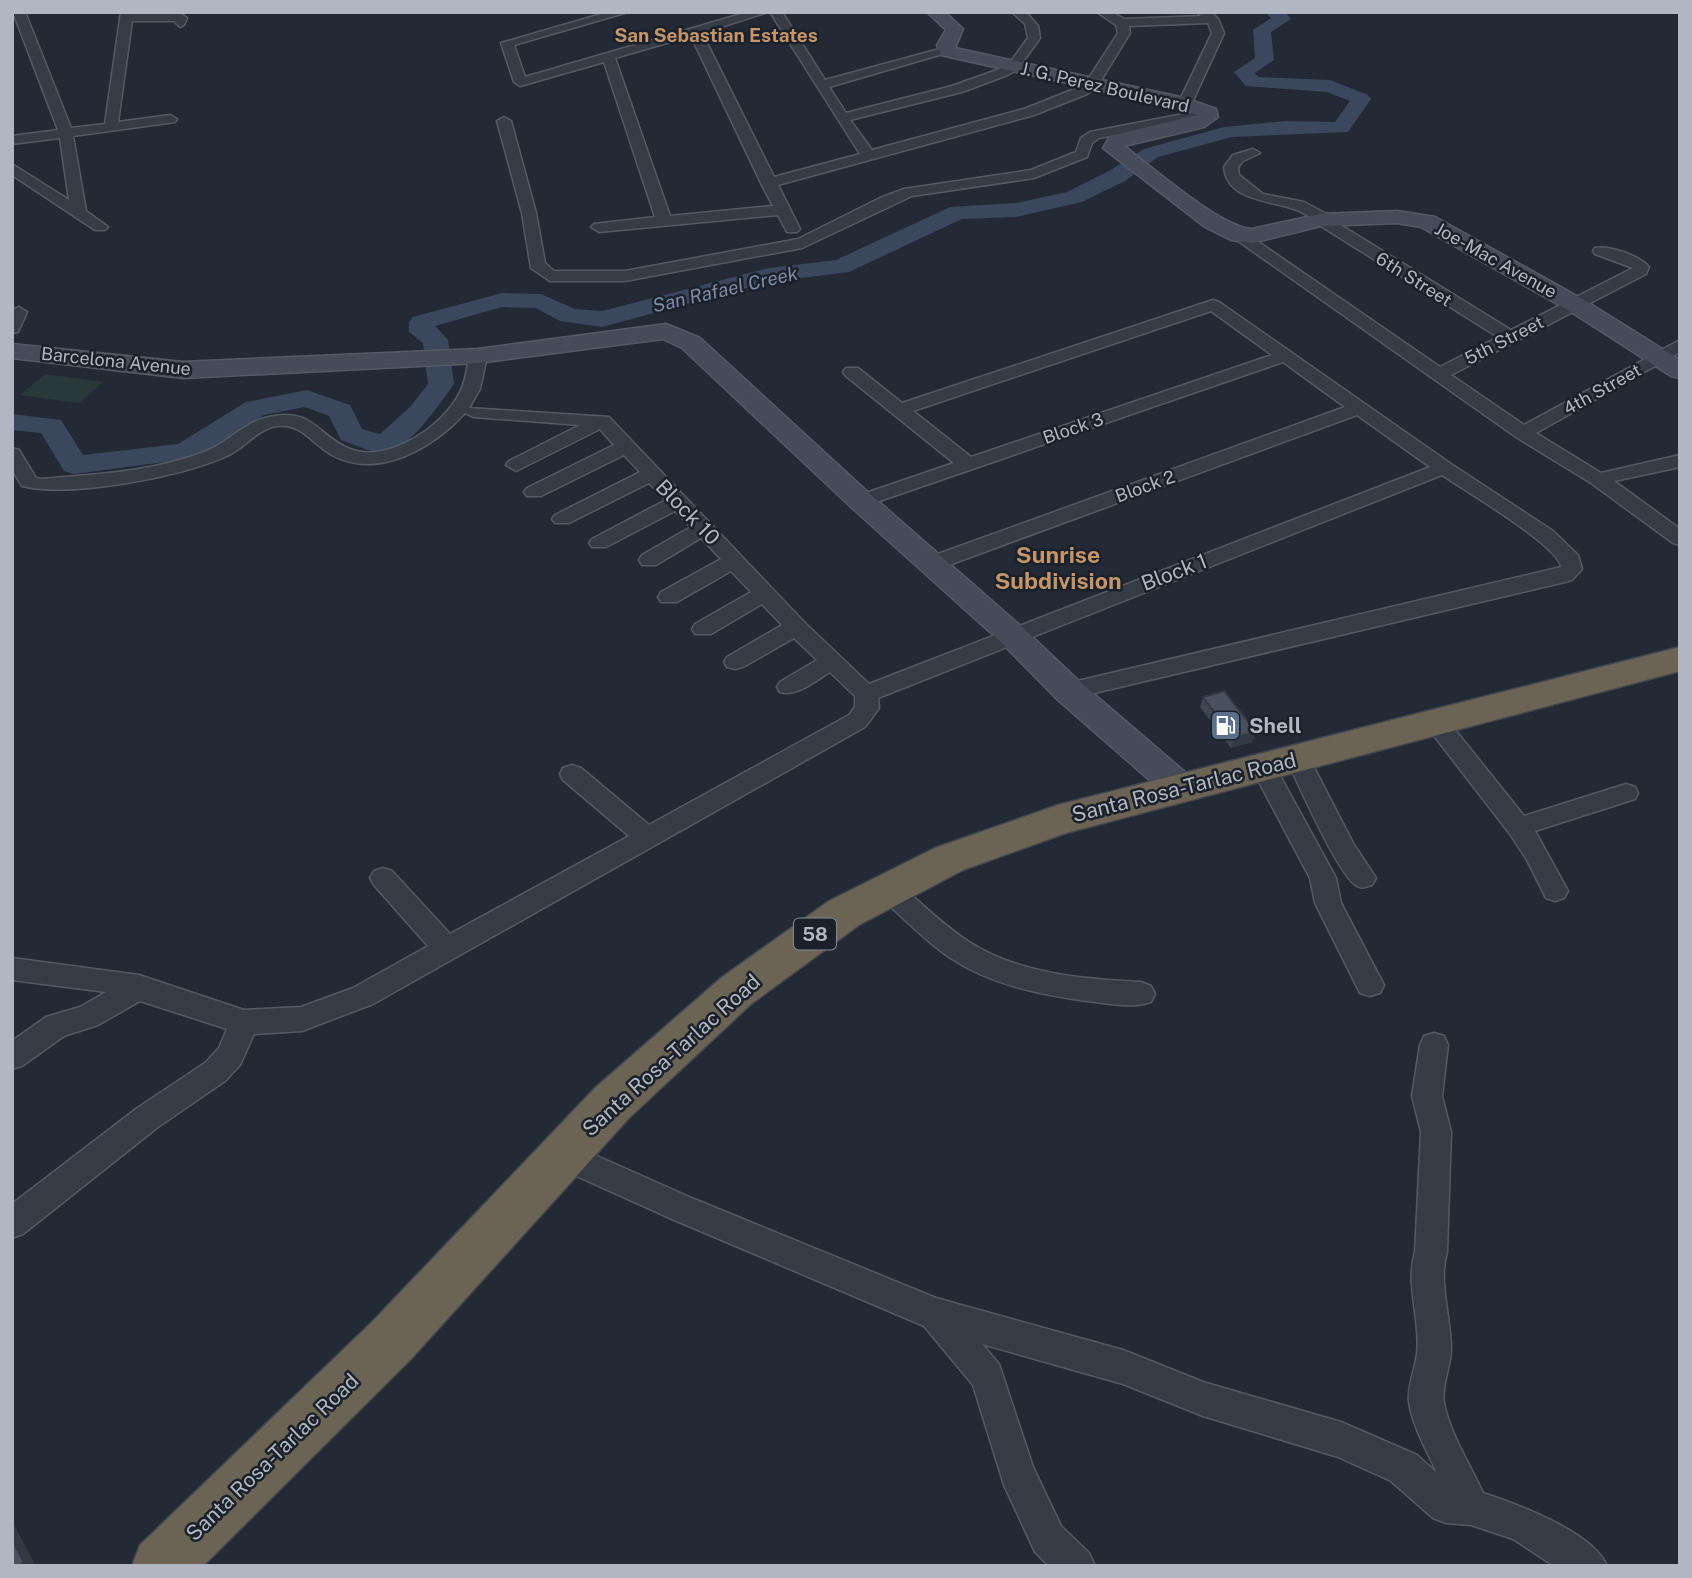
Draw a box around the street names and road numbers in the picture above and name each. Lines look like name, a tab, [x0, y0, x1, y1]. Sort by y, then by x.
street label: J. G. Perez Boulevard	[1019, 57, 1191, 117]
street label: Joe-Mac Avenue	[1431, 218, 1561, 302]
street label: 6th Street	[1372, 247, 1456, 311]
street label: 5th Street	[1461, 311, 1547, 369]
street label: Barcelona Avenue	[40, 343, 192, 379]
street label: 4th Street	[1559, 359, 1645, 419]
street label: Block 3	[1040, 408, 1106, 448]
street label: Block 2	[1112, 466, 1178, 506]
street label: Block 10	[651, 474, 725, 550]
street label: Block 1	[1138, 548, 1210, 596]
street label: Santa Rosa-Tarlac Road	[1069, 747, 1299, 827]
road number: 58	[794, 918, 836, 950]
street label: Santa Rosa-Tarlac Road	[577, 969, 765, 1141]
street label: Santa Rosa-Tarlac Road	[181, 1368, 363, 1546]

